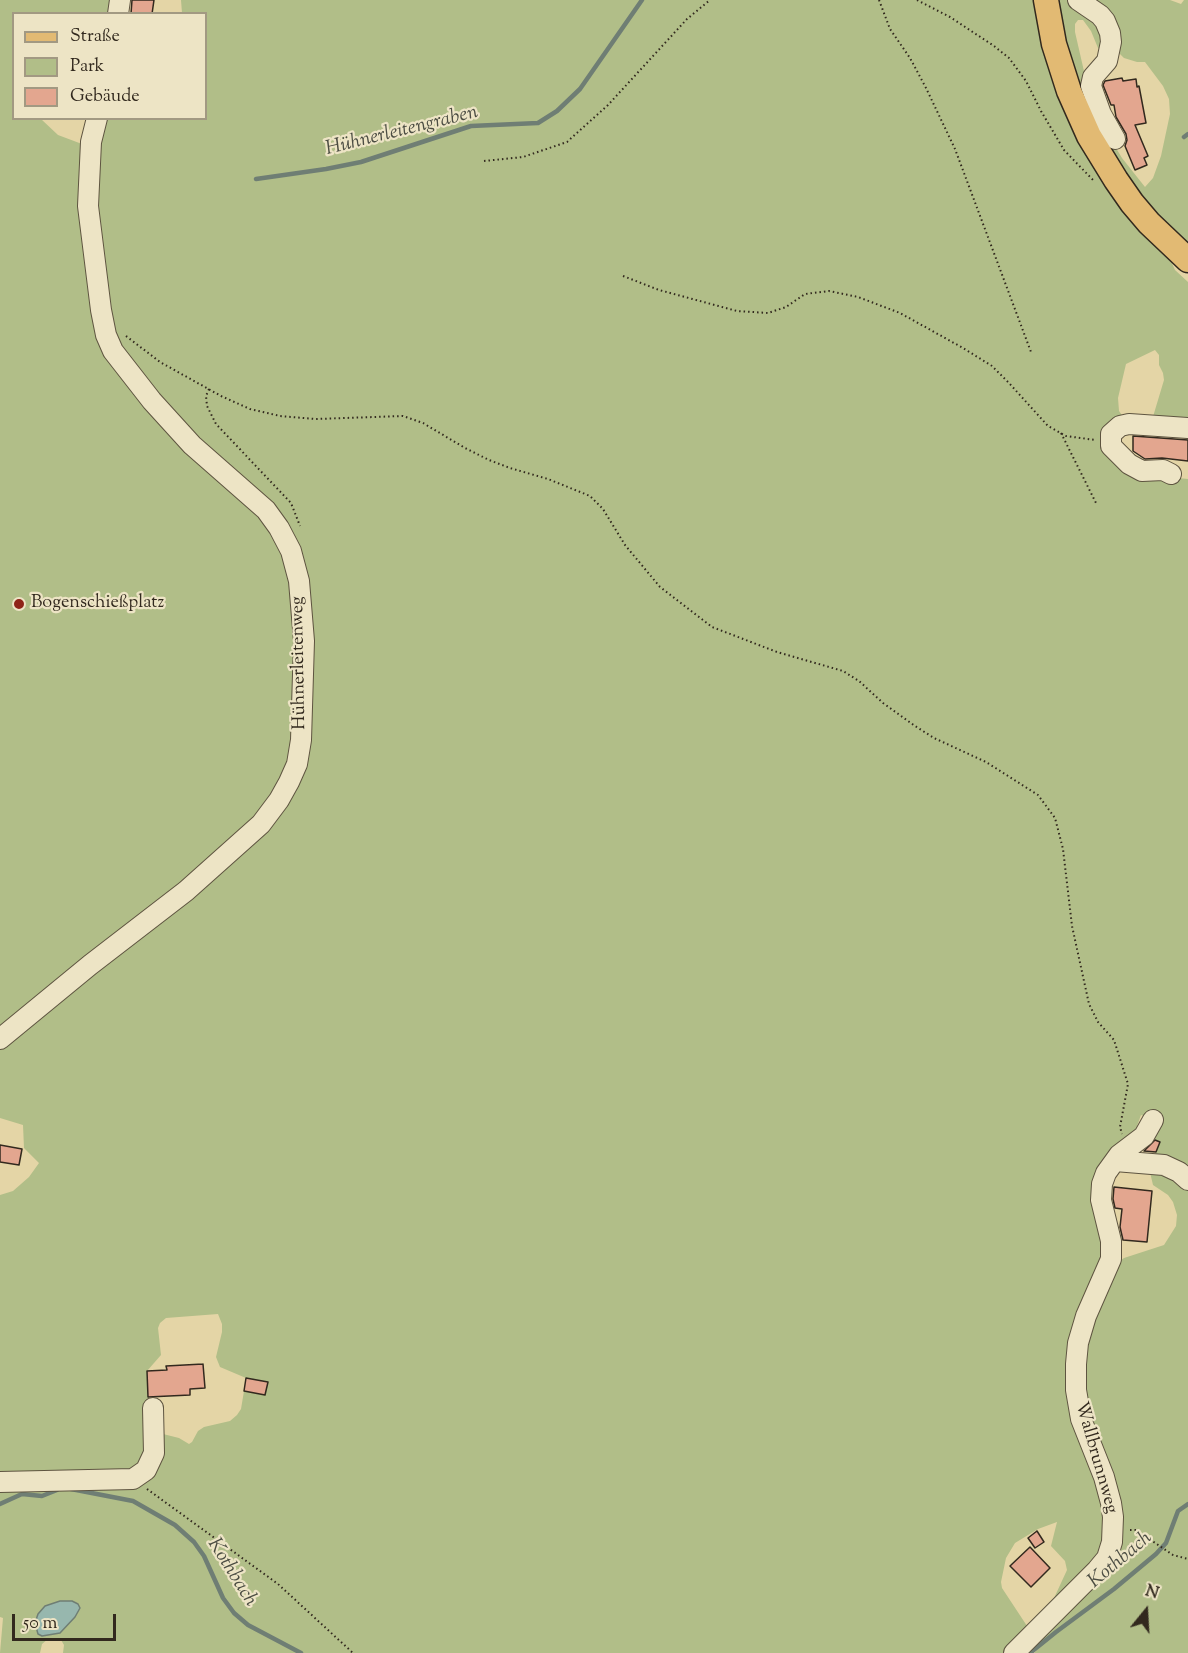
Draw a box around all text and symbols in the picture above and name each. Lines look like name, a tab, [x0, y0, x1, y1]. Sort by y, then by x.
legend	[12, 12, 207, 120]
text: Straße	[70, 24, 120, 50]
text: Park	[70, 54, 104, 80]
text: Gebäude	[70, 84, 140, 110]
water label: Hühnerleitengraben	[323, 101, 481, 163]
place label: Bogenschießplatz	[31, 593, 164, 615]
street label: Hühnerleitenweg	[288, 596, 312, 730]
marker: Bogenschießplatz	[12, 597, 26, 611]
street label: Wallbrunnweg	[1069, 1400, 1121, 1516]
water label: Kothbach	[1084, 1527, 1158, 1595]
water label: Kothbach	[201, 1534, 261, 1612]
text: N	[1142, 1580, 1161, 1606]
north arrow	[1116, 1581, 1176, 1641]
scale bar	[15, 1602, 118, 1640]
text: 50 m	[23, 1611, 57, 1637]

